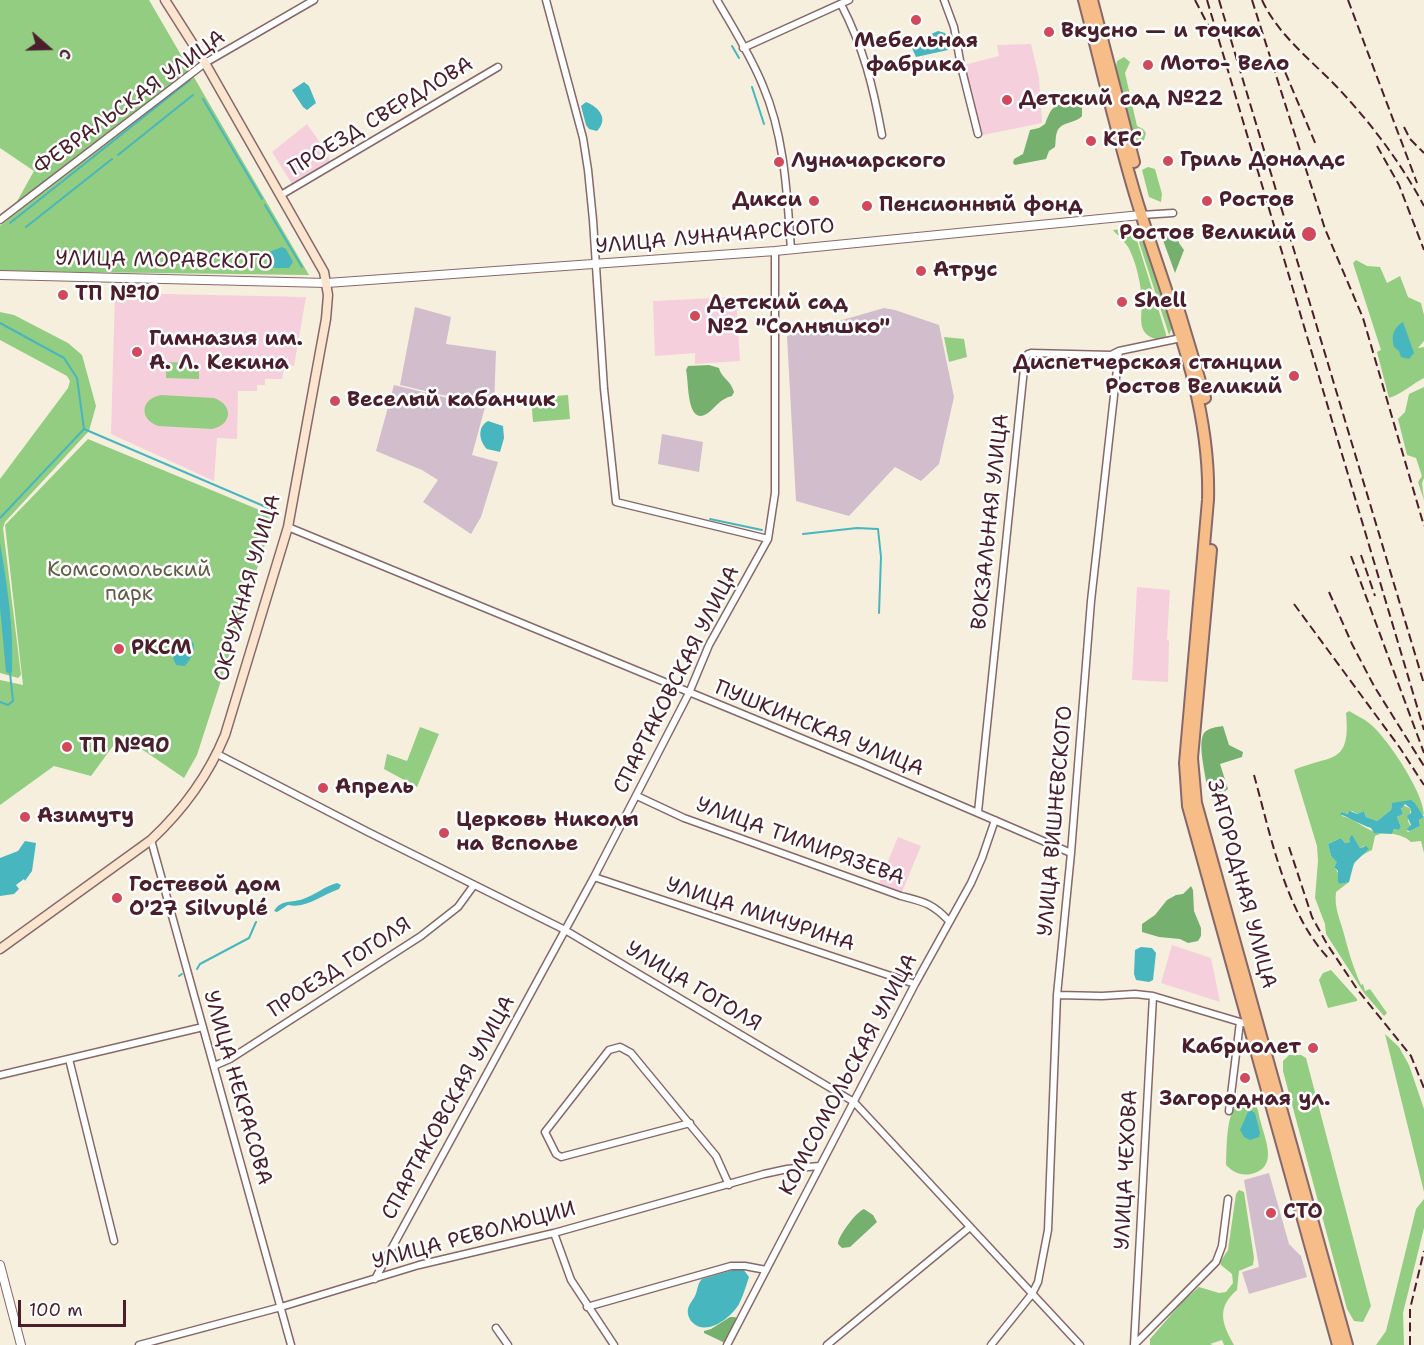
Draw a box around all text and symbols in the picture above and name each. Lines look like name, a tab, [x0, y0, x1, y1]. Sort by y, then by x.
marker: Мебельная фабрика	[909, 13, 923, 27]
north arrow	[18, 18, 78, 78]
place label: Вкусно — и точка	[1061, 19, 1261, 45]
street label: ФЕВРАЛЬСКАЯ УЛИЦА	[29, 25, 231, 181]
marker: Вкусно — и точка	[1042, 25, 1056, 39]
place label: Мебельная фабрика	[854, 29, 978, 79]
street label: ПРОЕЗД СВЕРДЛОВА	[284, 52, 478, 182]
place label: Мото- Вело	[1160, 52, 1289, 78]
marker: Мото- Вело	[1141, 58, 1155, 72]
place label: Детский сад №22	[1019, 87, 1223, 113]
marker: Детский сад №22	[1000, 93, 1014, 107]
place label: KFC	[1103, 128, 1142, 154]
marker: KFC	[1084, 134, 1098, 148]
place label: Гриль Доналдс	[1180, 148, 1345, 174]
place label: Луначарского	[791, 149, 946, 175]
marker: Гриль Доналдс	[1161, 154, 1175, 168]
marker: Луначарского	[772, 155, 786, 169]
place label: Дикси	[732, 188, 802, 214]
place label: Ростов	[1219, 188, 1294, 214]
place label: Пенсионный фонд	[879, 193, 1083, 219]
marker: Дикси	[807, 194, 821, 208]
marker: Ростов	[1200, 194, 1214, 208]
marker: Пенсионный фонд	[860, 199, 874, 213]
street label: УЛИЦА ЛУНАЧАРСКОГО	[594, 214, 836, 260]
place label: Ростов Великий	[1119, 221, 1296, 247]
marker: Ростов Великий	[1300, 225, 1318, 243]
street label: УЛИЦА МОРАВСКОГО	[55, 247, 273, 275]
place label: Атрус	[933, 258, 998, 284]
marker: Атрус	[914, 264, 928, 278]
place label: ТП №10	[75, 282, 160, 308]
marker: ТП №10	[56, 288, 70, 302]
place label: Shell	[1134, 289, 1187, 315]
place label: Детский сад №2 "Солнышко"	[707, 291, 890, 341]
marker: Shell	[1115, 295, 1129, 309]
marker: Детский сад №2 "Солнышко"	[688, 309, 702, 323]
place label: Гимназия им. А. Л. Кекина	[149, 327, 303, 377]
marker: Гимназия им. А. Л. Кекина	[130, 345, 144, 359]
place label: Диспетчерская станции Ростов Великий	[1013, 351, 1282, 401]
marker: Диспетчерская станции Ростов Великий	[1287, 369, 1301, 383]
place label: Веселый кабанчик	[347, 388, 556, 414]
marker: Веселый кабанчик	[328, 394, 342, 408]
street label: ВОКЗАЛЬНАЯ УЛИЦА	[967, 413, 1015, 631]
street label: ОКРУЖНАЯ УЛИЦА	[209, 492, 287, 684]
park label: Комсомольский парк	[47, 558, 211, 608]
street label: СПАРТАКОВСКАЯ УЛИЦА	[609, 562, 745, 798]
place label: РКСМ	[131, 636, 192, 662]
marker: РКСМ	[112, 642, 126, 656]
street label: ПУШКИНСКАЯ УЛИЦА	[711, 676, 927, 782]
street label: УЛИЦА ВИШНЕВСКОГО	[1033, 705, 1079, 937]
place label: ТП №90	[79, 734, 170, 760]
marker: ТП №90	[60, 740, 74, 754]
place label: Апрель	[335, 775, 414, 801]
street label: ЗАГОРОДНАЯ УЛИЦА	[1201, 777, 1281, 991]
marker: Апрель	[316, 781, 330, 795]
street label: УЛИЦА ТИМИРЯЗЕВА	[692, 793, 908, 891]
place label: Азимуту	[37, 804, 134, 830]
place label: Церковь Николы на Всполье	[456, 808, 639, 858]
marker: Азимуту	[18, 810, 32, 824]
marker: Церковь Николы на Всполье	[437, 826, 451, 840]
place label: Гостевой дом O'27 Silvuplé	[129, 873, 280, 923]
street label: УЛИЦА МИЧУРИНА	[663, 873, 857, 957]
marker: Гостевой дом O'27 Silvuplé	[110, 891, 124, 905]
street label: ПРОЕЗД ГОГОЛЯ	[264, 912, 416, 1024]
street label: УЛИЦА ГОГОЛЯ	[620, 937, 766, 1037]
street label: КОМСОМОЛЬСКАЯ УЛИЦА	[774, 950, 924, 1200]
street label: УЛИЦА НЕКРАСОВА	[197, 988, 277, 1188]
street label: СПАРТАКОВСКАЯ УЛИЦА	[377, 992, 521, 1224]
place label: Кабриолет	[1182, 1035, 1301, 1061]
marker: Кабриолет	[1306, 1041, 1320, 1055]
marker: Загородная ул.	[1238, 1071, 1252, 1085]
place label: Загородная ул.	[1159, 1087, 1331, 1113]
street label: УЛИЦА ЧЕХОВА	[1110, 1089, 1144, 1251]
street label: УЛИЦА РЕВОЛЮЦИИ	[370, 1197, 578, 1275]
place label: СТО	[1283, 1200, 1323, 1226]
marker: СТО	[1264, 1206, 1278, 1220]
scale bar	[21, 1288, 129, 1326]
text: 100 m	[29, 1298, 83, 1322]

